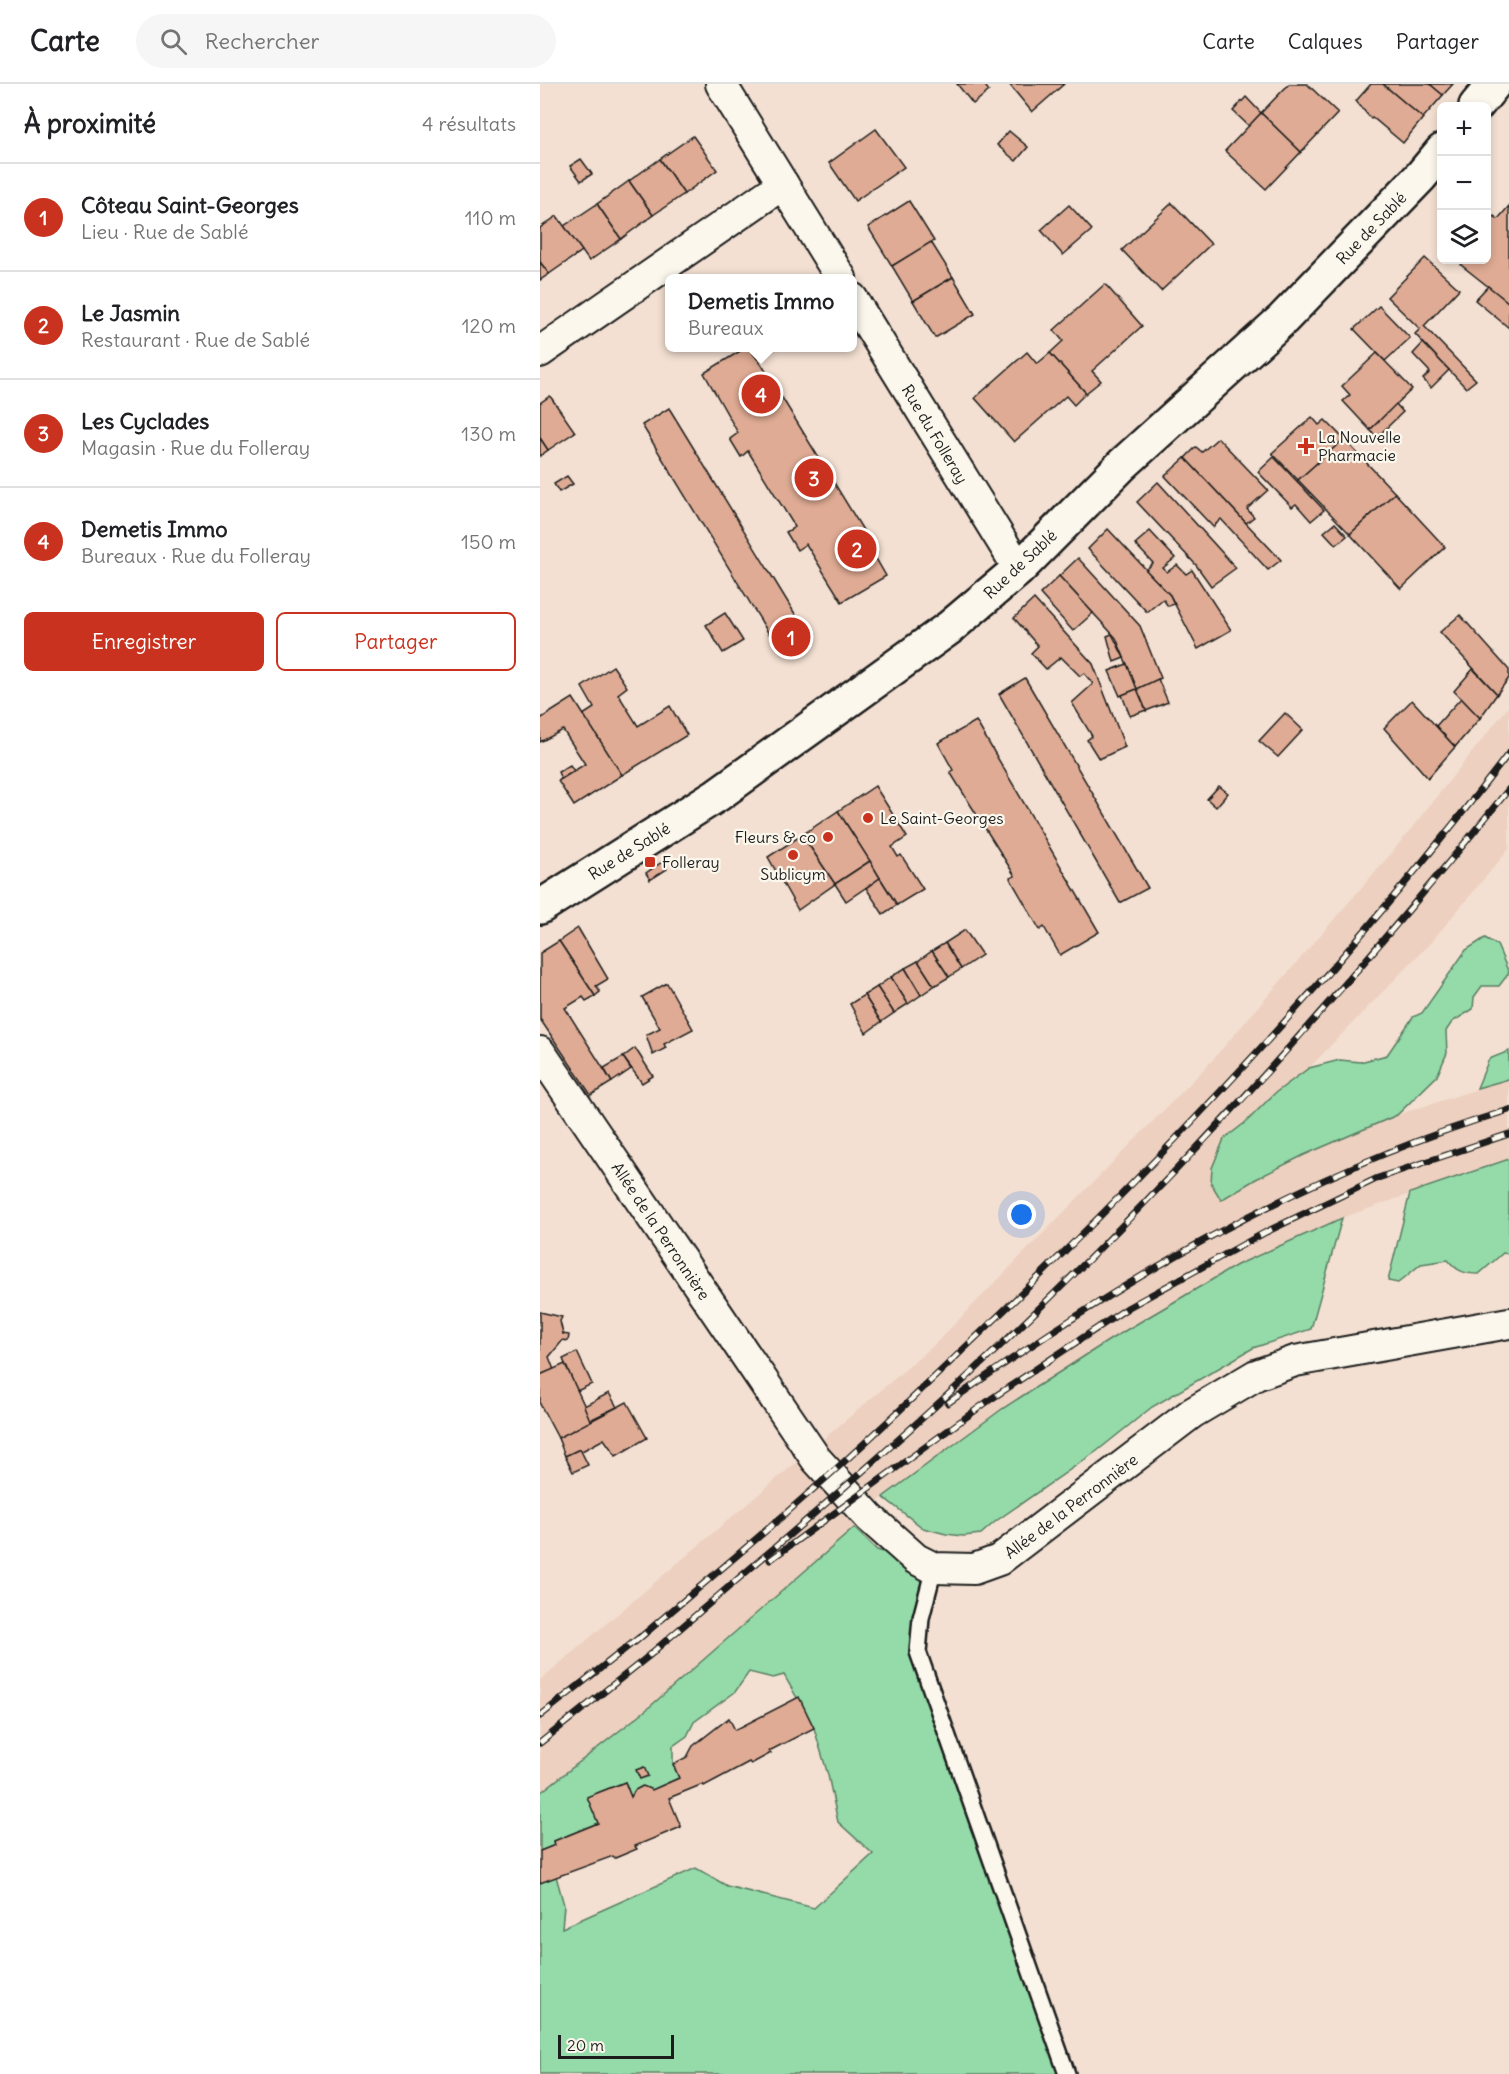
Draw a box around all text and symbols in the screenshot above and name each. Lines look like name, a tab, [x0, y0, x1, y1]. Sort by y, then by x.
search box	[136, 14, 556, 68]
text: Carte	[30, 23, 100, 59]
icon: search	[157, 25, 190, 58]
text: Rechercher	[205, 27, 320, 55]
text: Carte	[1202, 28, 1255, 55]
text: Calques	[1288, 28, 1363, 55]
text: Partager	[1396, 28, 1479, 55]
map controls	[1437, 102, 1491, 264]
button: +	[1437, 102, 1491, 156]
text: À proximité	[24, 107, 156, 140]
text: 4 résultats	[422, 111, 516, 136]
button: −	[1437, 156, 1491, 210]
street label: Rue de Sablé	[1332, 188, 1410, 268]
text: Côteau Saint-Georges	[81, 191, 299, 219]
text: 1	[40, 205, 47, 230]
text: 110 m	[465, 205, 516, 230]
button: layers	[1437, 210, 1491, 264]
text: Lieu · Rue de Sablé	[81, 219, 249, 244]
popup	[665, 274, 857, 352]
text: Demetis Immo	[688, 287, 834, 315]
text: Le Jasmin	[81, 299, 180, 327]
text: 2	[38, 313, 49, 338]
text: 120 m	[462, 313, 516, 338]
text: Bureaux	[688, 315, 764, 340]
text: Restaurant · Rue de Sablé	[81, 327, 310, 352]
pin: 4	[742, 372, 780, 416]
street label: Rue du Folleray	[898, 381, 972, 487]
text: Les Cyclades	[81, 407, 209, 435]
text: 3	[38, 421, 49, 446]
text: 130 m	[461, 421, 516, 446]
place label: La Nouvelle Pharmacie	[1318, 427, 1401, 465]
text: Magasin · Rue du Folleray	[81, 435, 310, 460]
marker: La Nouvelle Pharmacie	[1299, 439, 1313, 453]
pin: 3	[794, 456, 834, 500]
text: Demetis Immo	[81, 515, 228, 543]
street label: Rue de Sablé	[979, 525, 1061, 603]
pin: 2	[838, 526, 876, 572]
text: 4	[38, 529, 49, 554]
text: 150 m	[461, 529, 516, 554]
text: Bureaux · Rue du Folleray	[81, 543, 311, 568]
button: Enregistrer	[24, 612, 264, 671]
button: Partager	[276, 612, 516, 671]
pin: 1	[772, 614, 810, 660]
place label: Le Saint-Georges	[880, 808, 1004, 828]
marker: Le Saint-Georges	[861, 811, 875, 825]
street label: Rue de Sablé	[584, 818, 674, 884]
place label: Fleurs & co	[735, 827, 816, 847]
marker: Fleurs & co	[821, 830, 835, 844]
marker: Sublicym	[786, 848, 800, 862]
place label: Folleray	[662, 852, 720, 872]
marker: Folleray	[643, 855, 657, 869]
place label: Sublicym	[760, 864, 826, 884]
street label: Allée de la Perronnière	[607, 1158, 715, 1304]
your location	[1007, 1200, 1036, 1229]
street label: Allée de la Perronnière	[1000, 1449, 1142, 1563]
scale bar	[558, 2032, 674, 2060]
text: 20 m	[567, 2035, 604, 2055]

